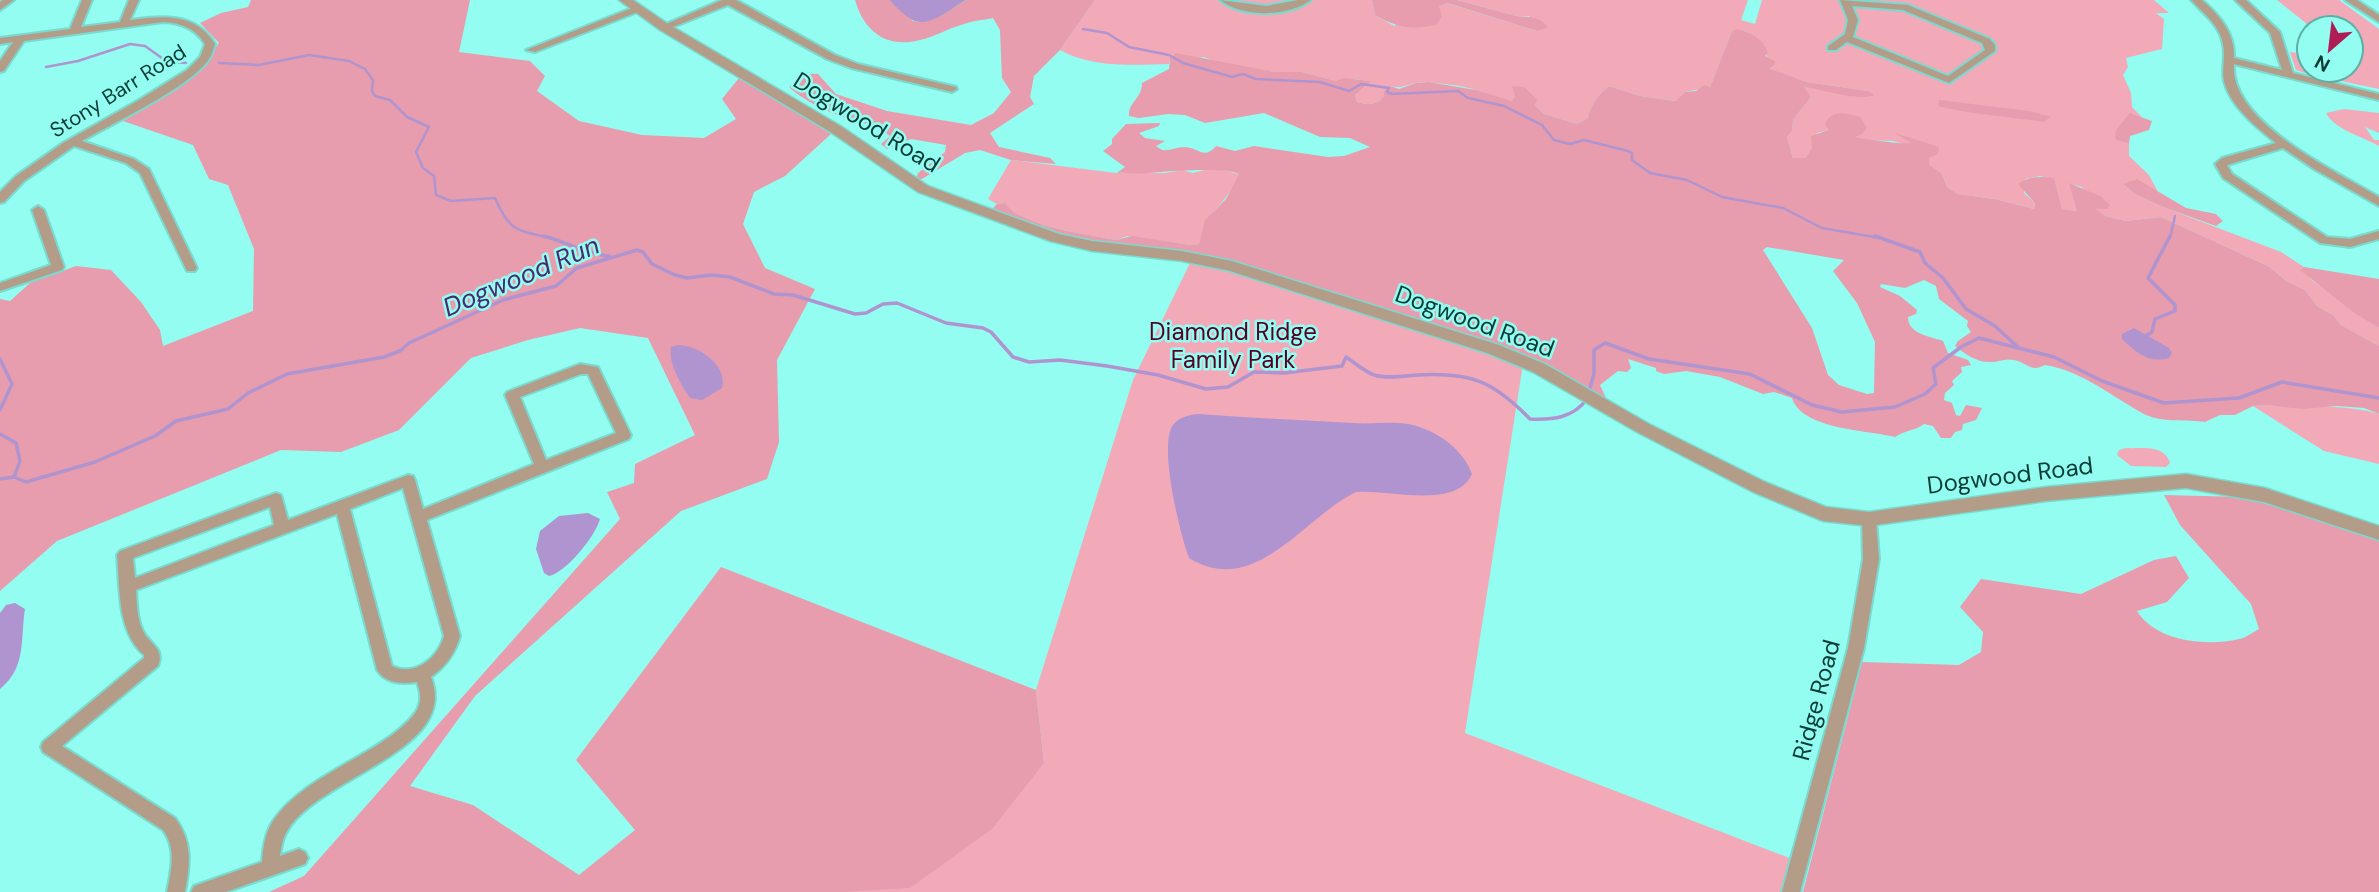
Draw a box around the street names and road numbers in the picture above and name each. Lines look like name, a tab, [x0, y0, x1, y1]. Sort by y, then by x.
street label: Stony Barr Road	[45, 38, 191, 144]
street label: Dogwood Road	[788, 65, 946, 179]
street label: Dogwood Road	[1391, 278, 1559, 364]
street label: Dogwood Road	[1925, 449, 2095, 501]
street label: Ridge Road	[1785, 636, 1847, 764]

